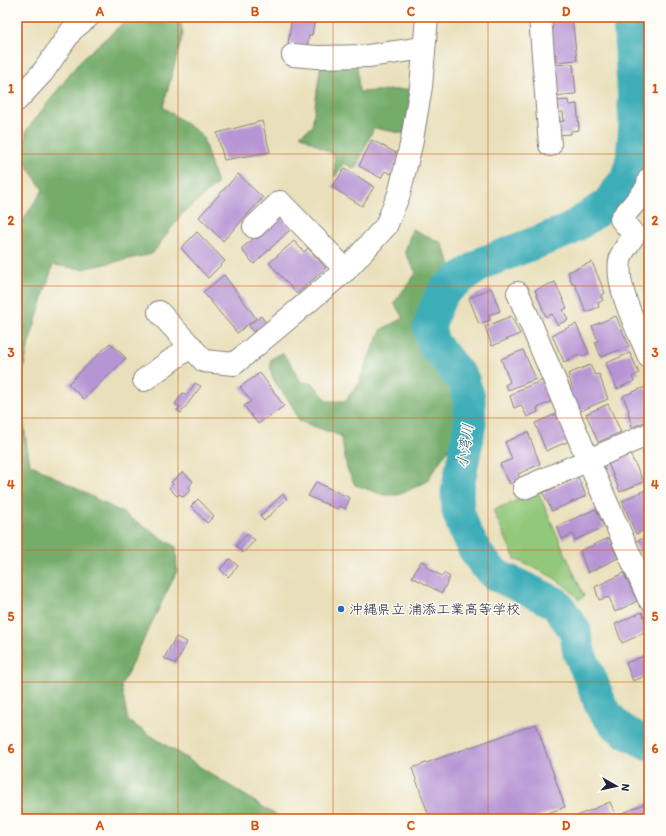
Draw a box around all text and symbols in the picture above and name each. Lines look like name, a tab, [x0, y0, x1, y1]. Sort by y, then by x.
text: A	[95, 4, 105, 19]
text: B	[251, 4, 260, 19]
text: C	[407, 4, 416, 19]
text: D	[562, 4, 571, 19]
text: 1	[8, 81, 14, 96]
text: 1	[652, 81, 658, 96]
text: 2	[8, 213, 15, 228]
text: 2	[652, 213, 659, 228]
text: 3	[7, 345, 15, 360]
text: 3	[651, 345, 659, 360]
water label: 小湾川	[453, 422, 477, 470]
text: 4	[7, 477, 15, 492]
text: 4	[651, 477, 659, 492]
place label: 沖縄県立 浦添工業高等学校	[349, 601, 520, 618]
marker: 沖縄県立 浦添工業高等学校	[336, 604, 346, 614]
text: 5	[8, 609, 15, 624]
text: 5	[652, 609, 659, 624]
text: 6	[8, 741, 15, 756]
text: 6	[652, 741, 659, 756]
north arrow	[596, 766, 636, 806]
text: N	[618, 783, 632, 792]
text: A	[95, 818, 105, 833]
text: B	[251, 818, 260, 833]
text: C	[407, 818, 416, 833]
text: D	[562, 818, 571, 833]

